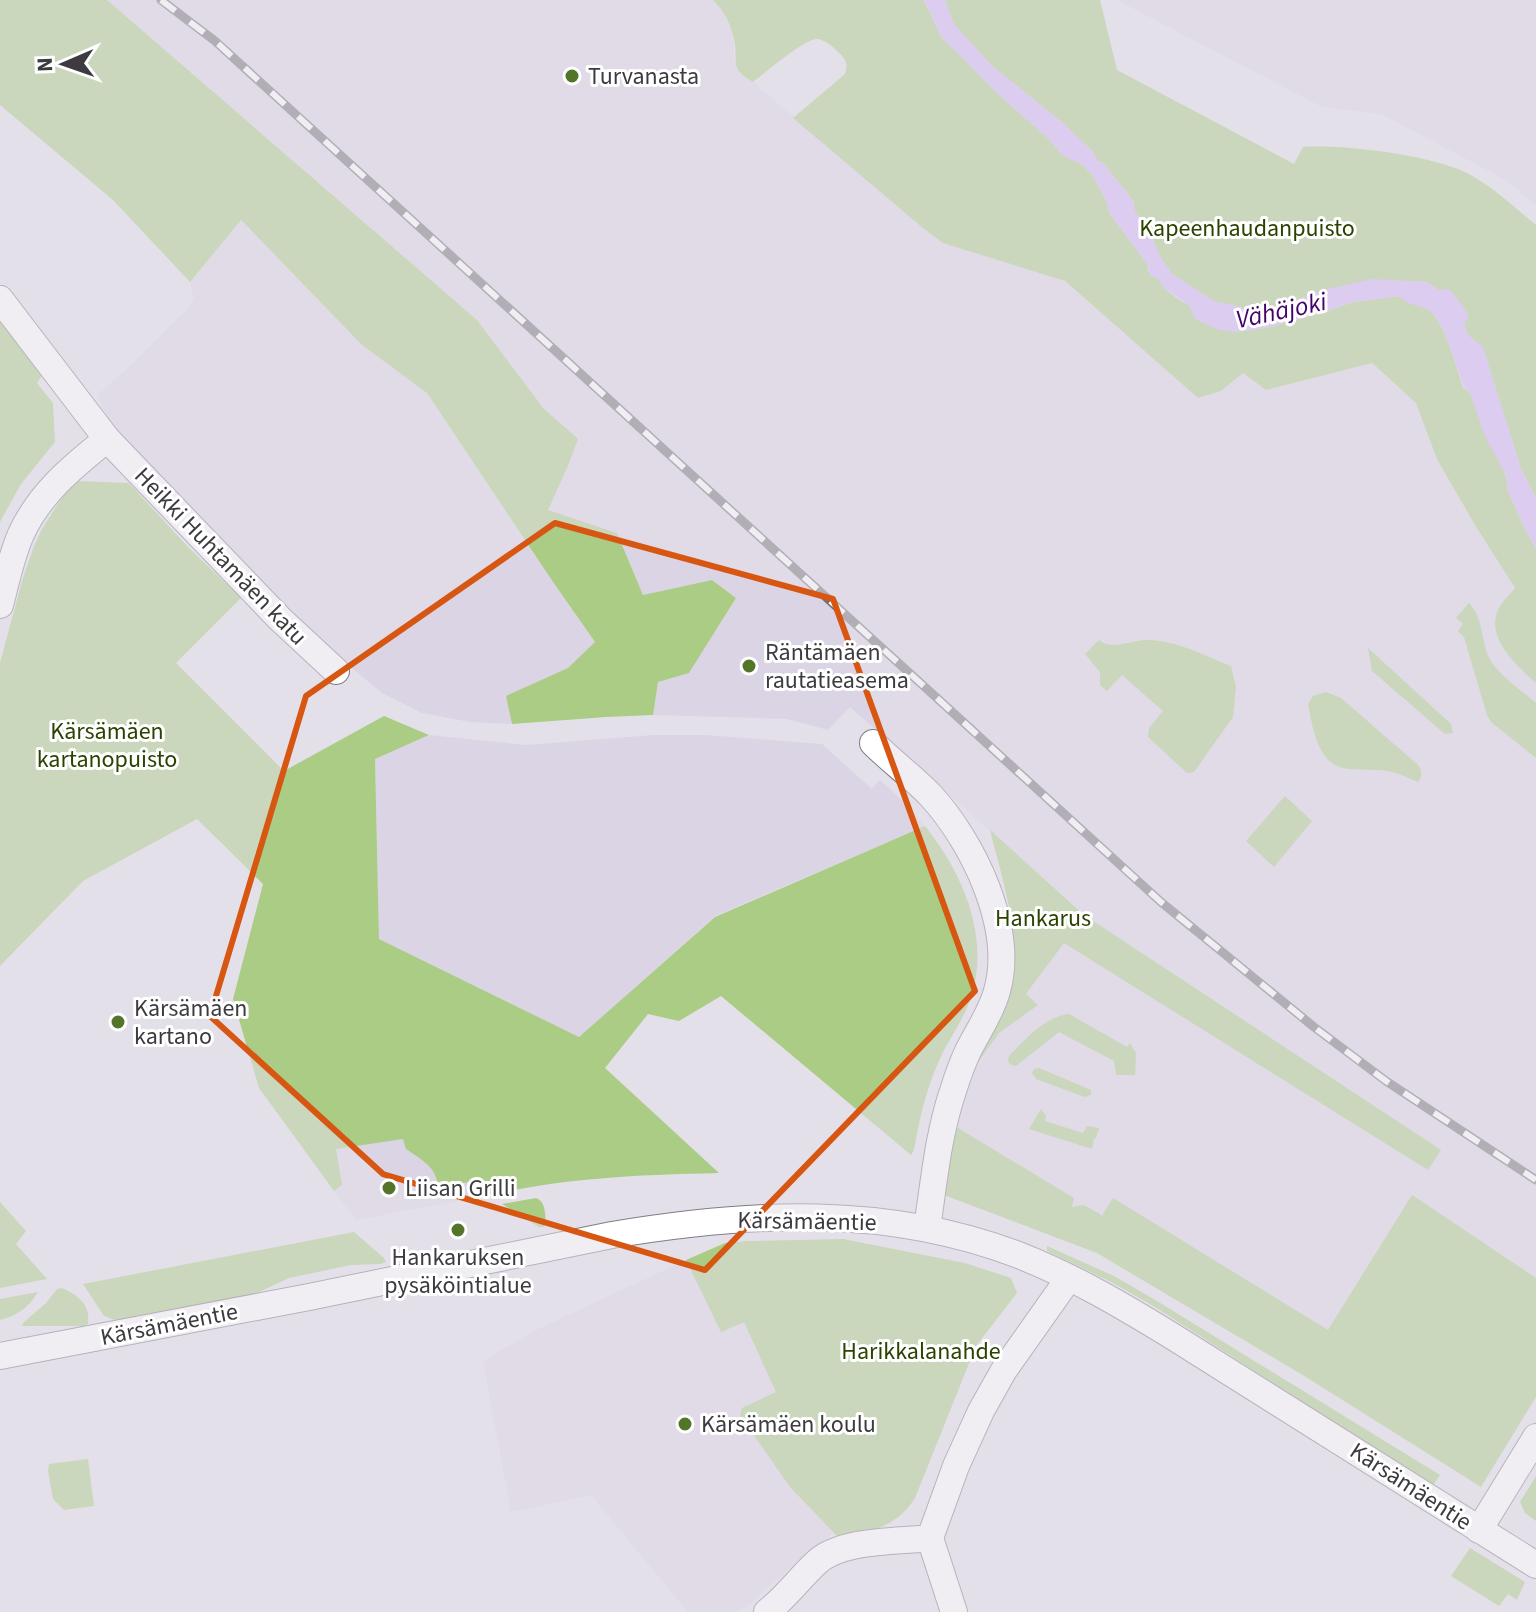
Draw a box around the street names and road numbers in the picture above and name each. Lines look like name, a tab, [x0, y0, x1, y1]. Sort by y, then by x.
street label: Heikki Huhtamäen katu	[126, 459, 315, 653]
street label: Kärsämäentie	[737, 1203, 877, 1240]
street label: Kärsämäentie	[97, 1294, 241, 1355]
street label: Kärsämäentie	[1343, 1434, 1479, 1539]

